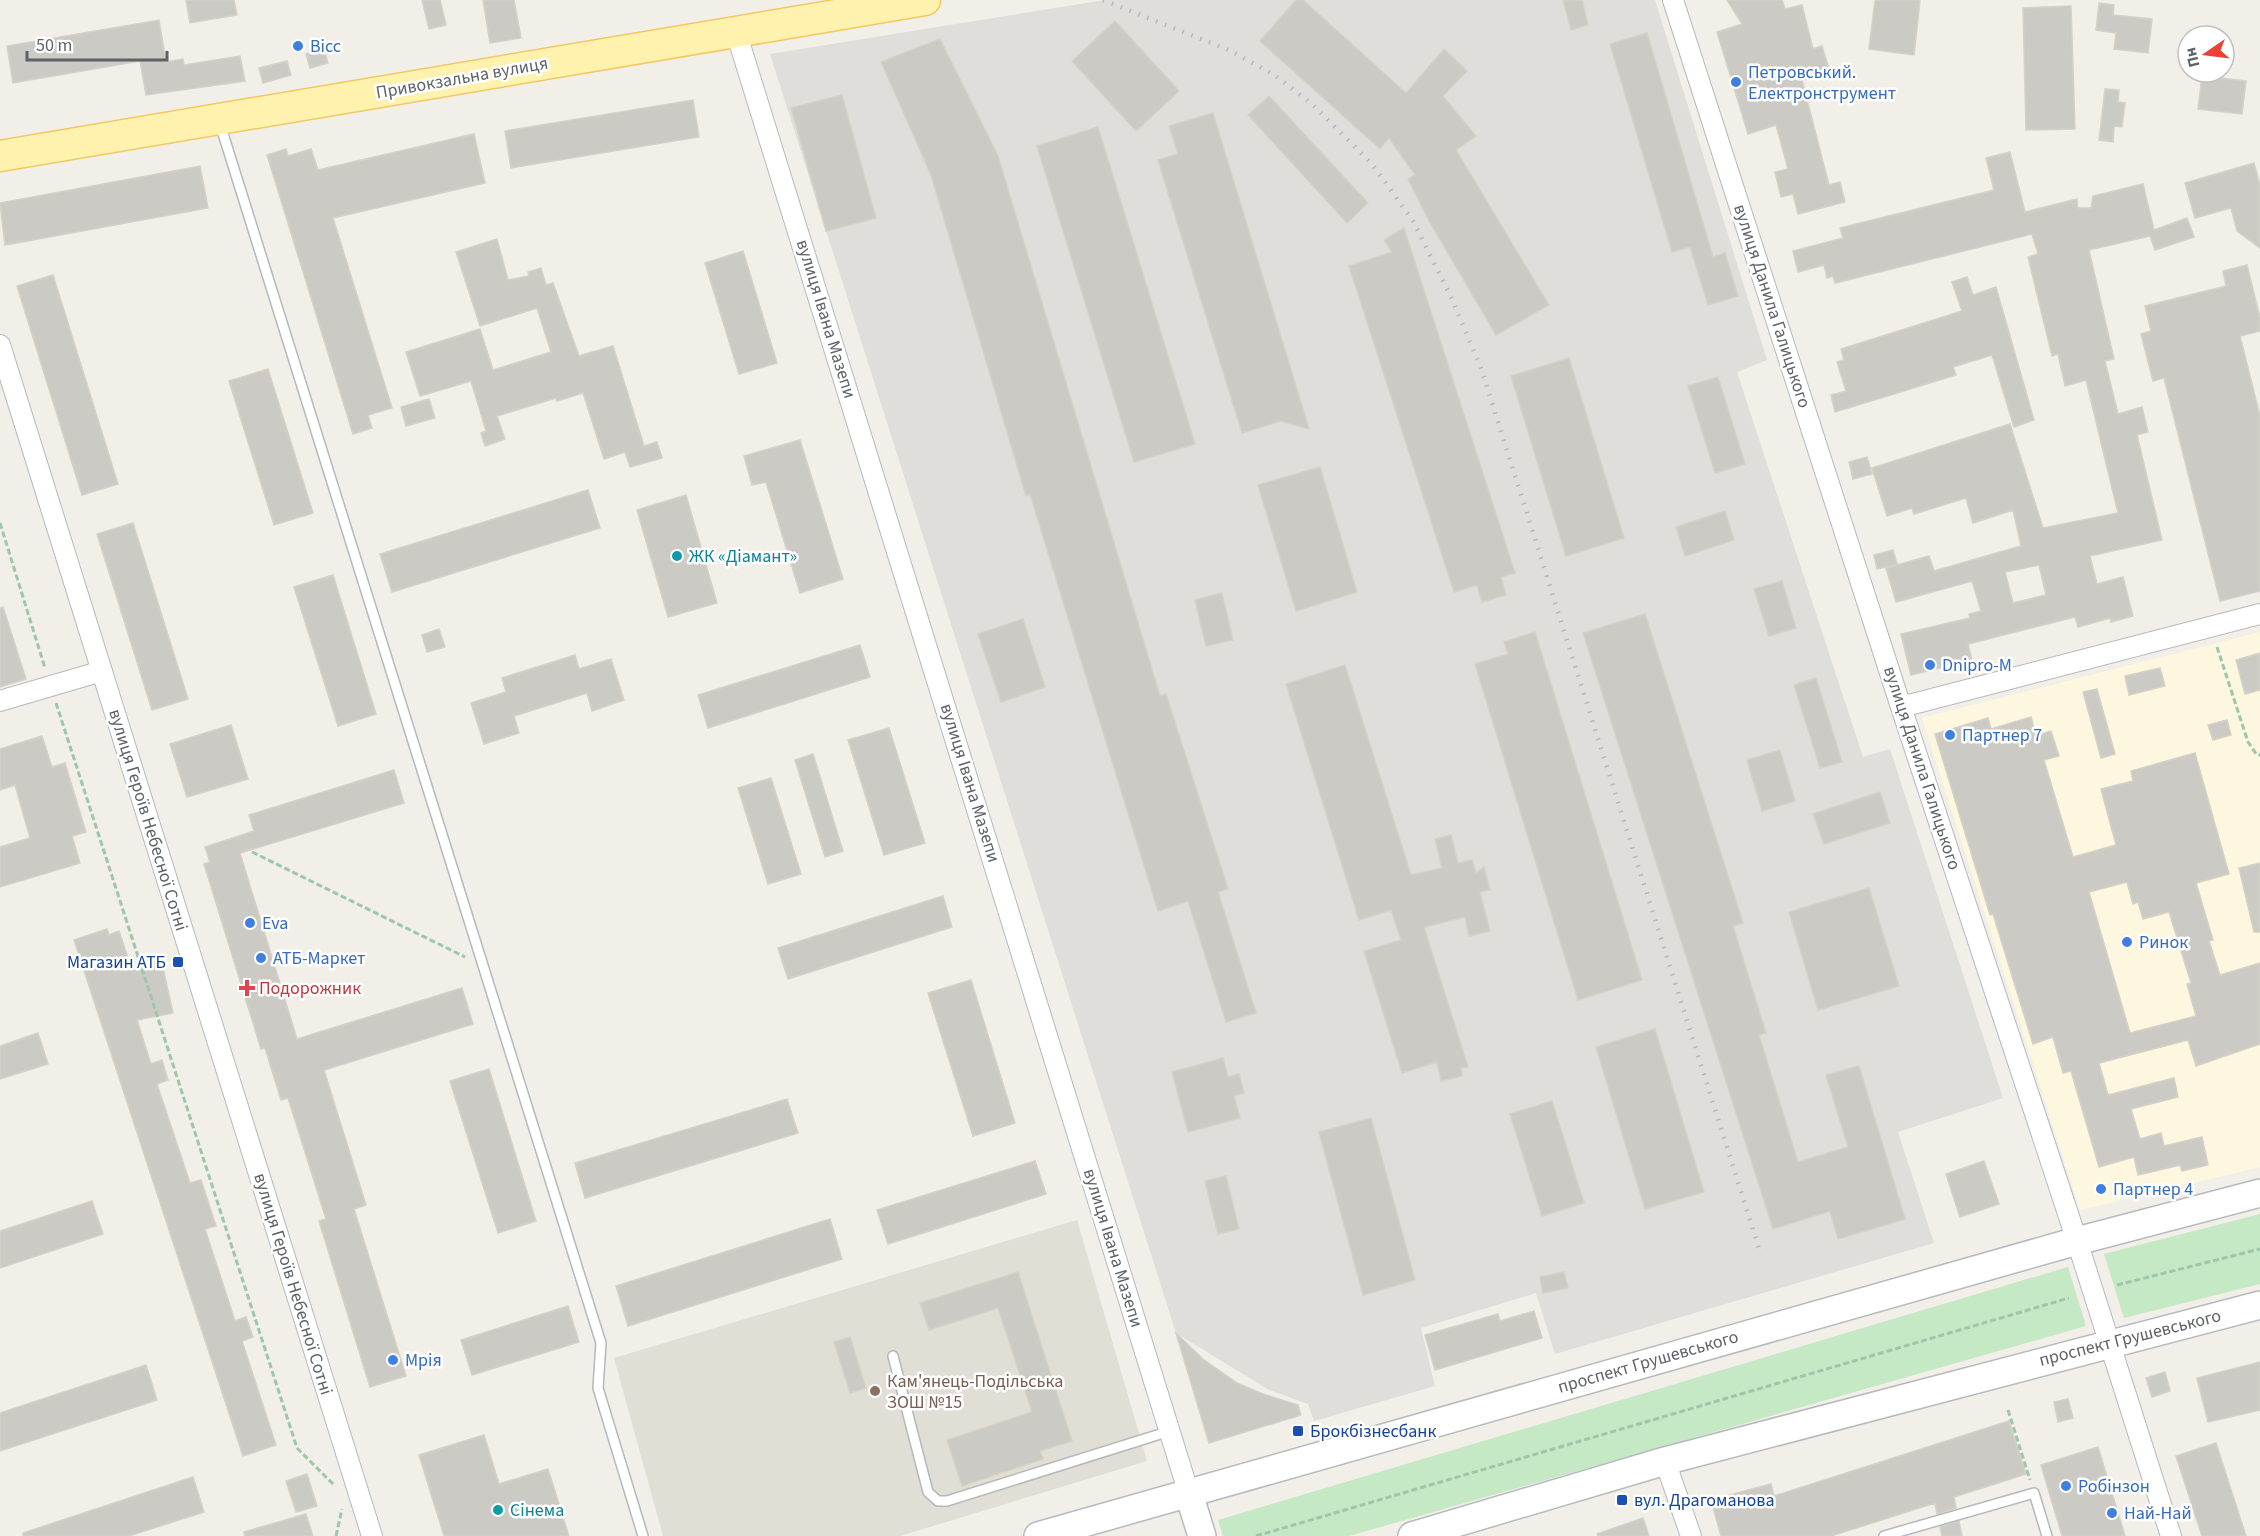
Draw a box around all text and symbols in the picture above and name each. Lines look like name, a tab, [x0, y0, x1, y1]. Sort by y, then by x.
scale bar	[27, 24, 166, 62]
north arrow	[2176, 24, 2236, 84]
text: 50 m	[36, 33, 72, 58]
place label: Вісс	[310, 34, 341, 59]
marker: Вісс	[291, 39, 305, 53]
text: Пн	[2179, 45, 2205, 70]
street label: Привокзальна вулиця	[374, 51, 550, 105]
place label: Петровський. Електронструмент	[1748, 60, 1896, 106]
marker: Петровський. Електронструмент	[1729, 75, 1743, 89]
street label: вулиця Данила Галицького	[1727, 201, 1817, 411]
street label: вулиця Івана Мазепи	[790, 236, 862, 402]
place label: ЖК «Діамант»	[689, 544, 797, 569]
marker: ЖК «Діамант»	[670, 549, 684, 563]
place label: Dnipro-M	[1942, 653, 2012, 678]
marker: Dnipro-M	[1923, 658, 1937, 672]
street label: вулиця Данила Галицького	[1877, 663, 1967, 873]
street label: вулиця Івана Мазепи	[934, 700, 1006, 866]
street label: вулиця Героїв Небесної Сотні	[102, 706, 194, 934]
place label: Партнер 7	[1962, 723, 2042, 748]
marker: Партнер 7	[1943, 728, 1957, 742]
place label: Eva	[262, 911, 288, 936]
marker: Eva	[243, 916, 257, 930]
place label: Ринок	[2139, 930, 2188, 955]
marker: Ринок	[2120, 935, 2134, 949]
place label: АТБ-Маркет	[273, 946, 365, 971]
place label: Магазин АТБ	[67, 950, 166, 975]
marker: АТБ-Маркет	[254, 951, 268, 965]
marker: Магазин АТБ	[171, 955, 185, 969]
place label: Подорожник	[259, 976, 361, 1001]
marker: Подорожник	[240, 981, 254, 995]
street label: вулиця Івана Мазепи	[1077, 1165, 1149, 1331]
street label: вулиця Героїв Небесної Сотні	[247, 1170, 339, 1398]
place label: Партнер 4	[2113, 1177, 2193, 1202]
marker: Партнер 4	[2094, 1182, 2108, 1196]
street label: проспект Грушевського	[2036, 1303, 2224, 1373]
street label: проспект Грушевського	[1555, 1324, 1741, 1400]
place label: Мрія	[405, 1348, 442, 1373]
marker: Мрія	[386, 1353, 400, 1367]
place label: Кам'янець-Подільська ЗОШ №15	[887, 1369, 1063, 1415]
marker: Кам'янець-Подільська ЗОШ №15	[868, 1384, 882, 1398]
place label: Брокбізнесбанк	[1310, 1419, 1436, 1444]
marker: Брокбізнесбанк	[1291, 1424, 1305, 1438]
place label: Робінзон	[2078, 1474, 2150, 1499]
marker: Робінзон	[2059, 1479, 2073, 1493]
place label: вул. Драгоманова	[1634, 1488, 1775, 1513]
marker: вул. Драгоманова	[1615, 1493, 1629, 1507]
place label: Сінема	[510, 1498, 564, 1523]
place label: Най-Най	[2124, 1501, 2192, 1526]
marker: Сінема	[491, 1503, 505, 1517]
marker: Най-Най	[2105, 1506, 2119, 1520]

